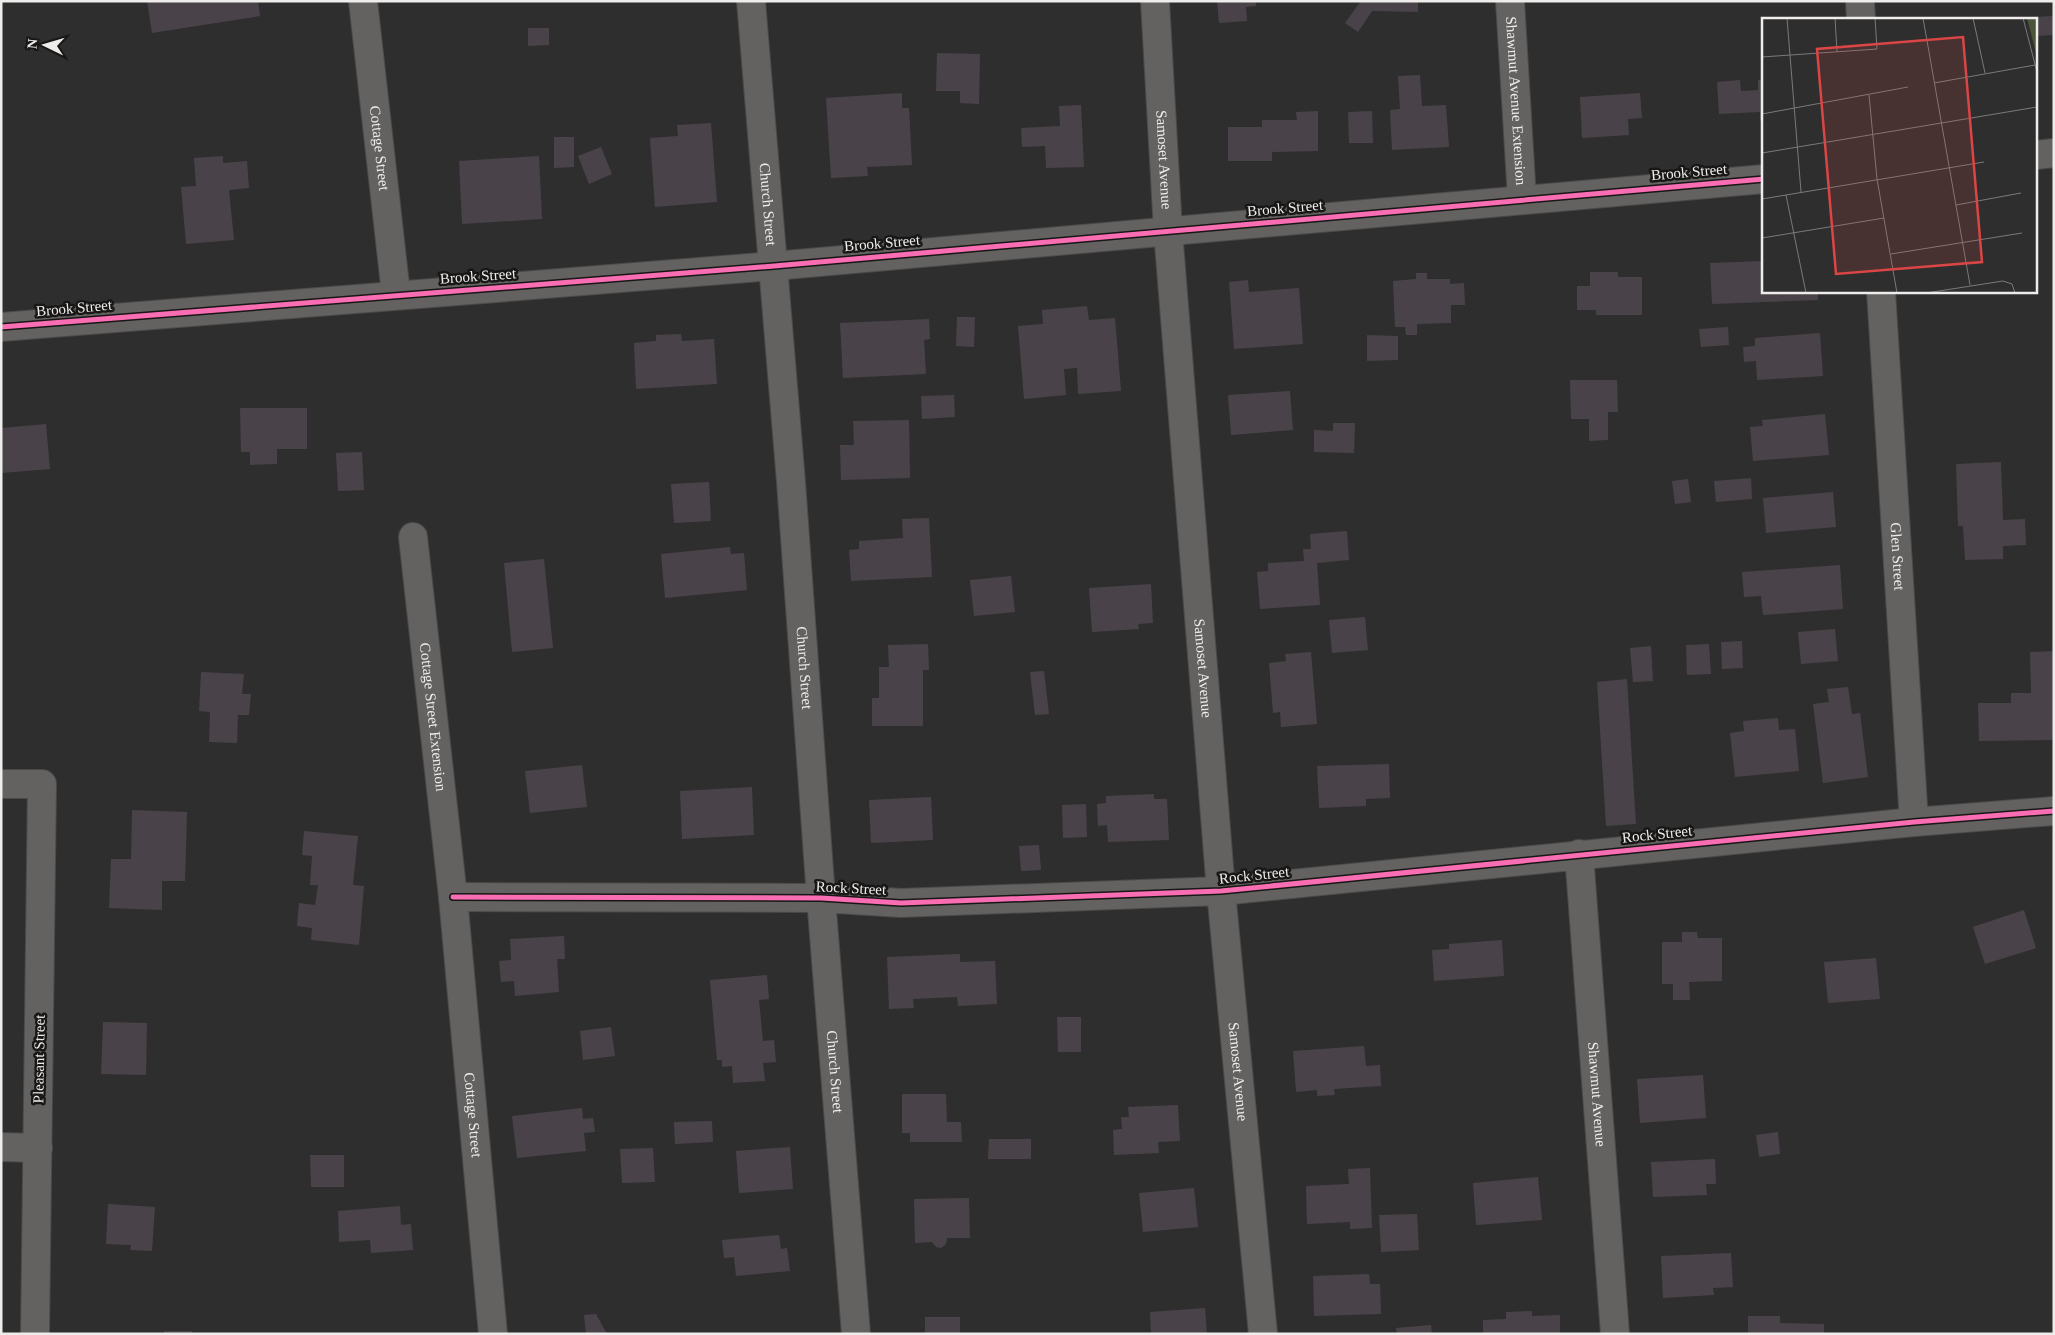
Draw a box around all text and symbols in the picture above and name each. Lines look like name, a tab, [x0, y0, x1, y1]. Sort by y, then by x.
street label: Shawmut Avenue Extension	[1503, 16, 1529, 186]
inset map	[1762, 18, 2038, 292]
north arrow	[20, 20, 70, 70]
text: N	[25, 38, 40, 50]
street label: Cottage Street	[367, 105, 392, 192]
street label: Samoset Avenue	[1153, 110, 1175, 210]
street label: Brook Street	[1650, 161, 1728, 183]
street label: Church Street	[756, 162, 779, 247]
street label: Brook Street	[1246, 197, 1324, 219]
street label: Brook Street	[843, 232, 921, 254]
street label: Brook Street	[439, 265, 517, 287]
street label: Brook Street	[35, 297, 113, 319]
street label: Glen Street	[1887, 522, 1908, 592]
street label: Samoset Avenue	[1191, 618, 1215, 719]
street label: Church Street	[793, 626, 815, 711]
street label: Cottage Street Extension	[417, 642, 449, 792]
street label: Rock Street	[1621, 822, 1694, 846]
street label: Rock Street	[1218, 863, 1291, 887]
street label: Rock Street	[815, 878, 887, 898]
street label: Pleasant Street	[30, 1014, 48, 1104]
street label: Samoset Avenue	[1225, 1021, 1251, 1122]
street label: Church Street	[824, 1030, 846, 1115]
street label: Shawmut Avenue	[1585, 1041, 1609, 1148]
street label: Cottage Street	[461, 1072, 485, 1159]

